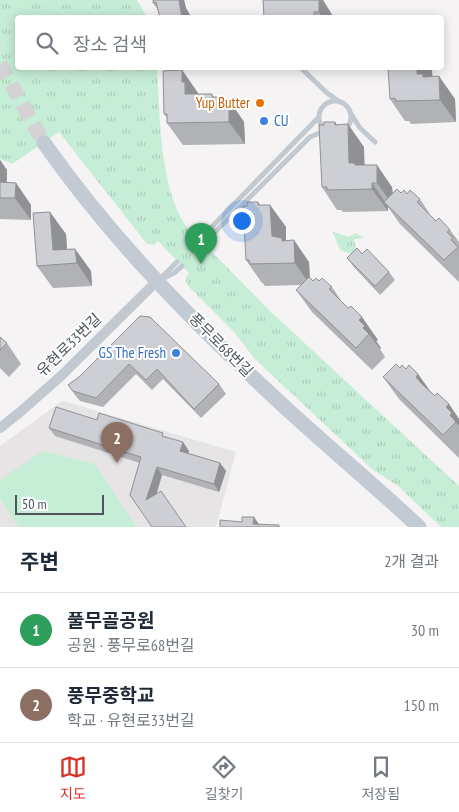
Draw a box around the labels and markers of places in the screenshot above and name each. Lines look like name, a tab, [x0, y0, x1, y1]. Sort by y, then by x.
place label: Yup Butter	[196, 93, 251, 112]
marker: Yup Butter	[254, 97, 266, 109]
place label: CU	[274, 111, 289, 130]
marker: CU	[258, 115, 270, 127]
pin: 1	[185, 223, 217, 264]
place label: GS The Fresh	[99, 343, 166, 362]
marker: GS The Fresh	[170, 347, 182, 359]
pin: 2	[101, 422, 133, 463]

